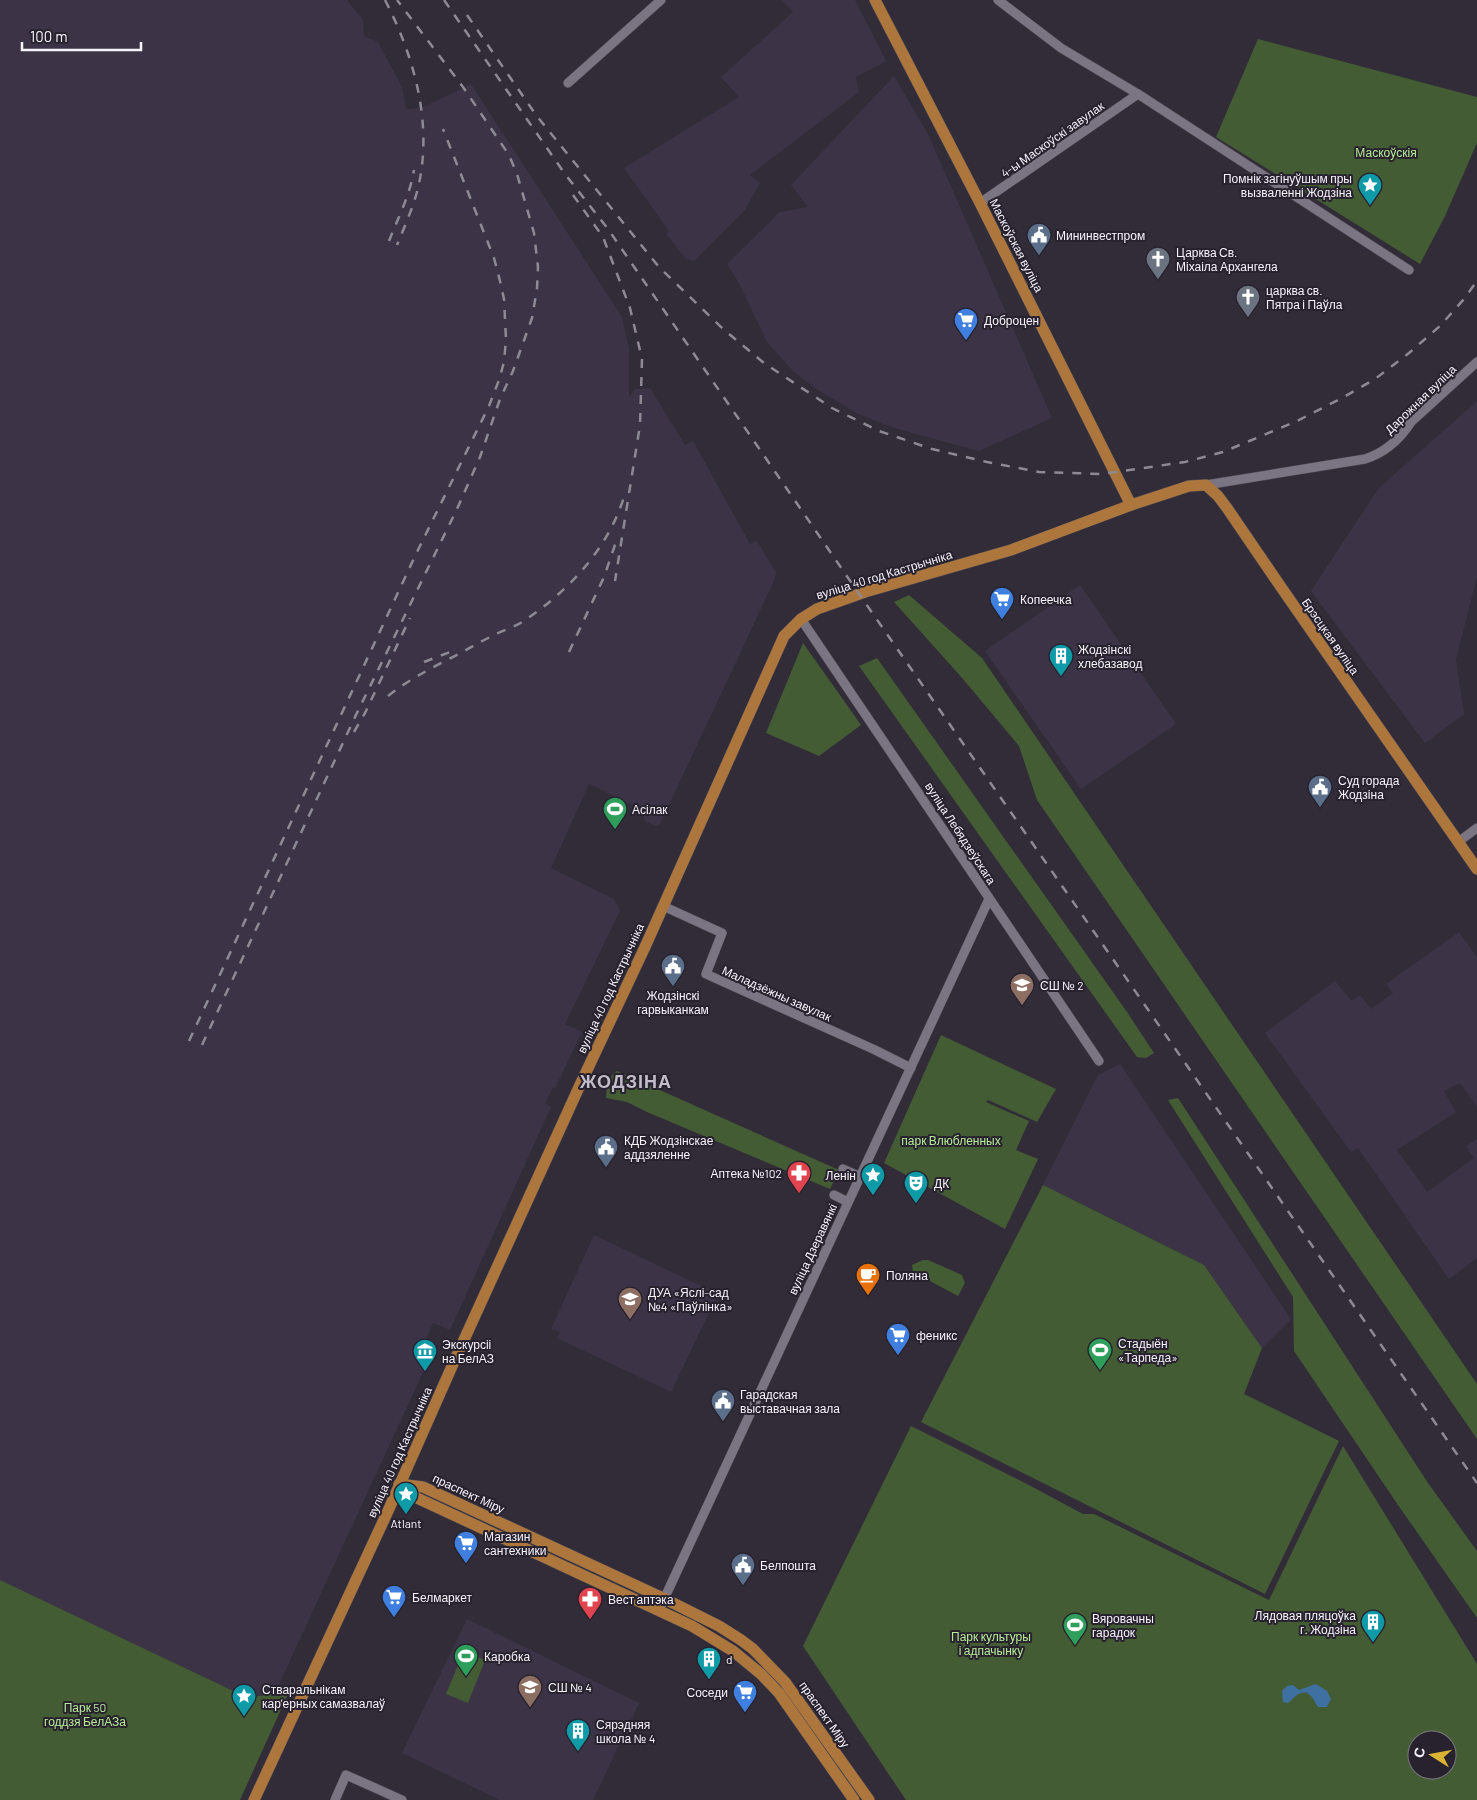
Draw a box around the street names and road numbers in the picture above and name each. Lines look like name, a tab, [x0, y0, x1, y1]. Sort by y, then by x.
street label: 4-ы Маскоўскі завулак	[998, 98, 1107, 181]
street label: Маскоўская вуліца	[986, 196, 1047, 295]
street label: Дарожная вуліца	[1382, 361, 1459, 437]
street label: вуліца 40 год Кастрычніка	[814, 547, 954, 602]
street label: Брэсцкая вуліца	[1299, 595, 1363, 678]
street label: вуліца Лебядзеўскага	[922, 779, 999, 888]
street label: вуліца 40 год Кастрычніка	[574, 921, 647, 1055]
street label: Маладзёжны завулак	[720, 963, 835, 1025]
street label: вуліца Дзеравянкі	[785, 1201, 840, 1297]
street label: вуліца 40 год Кастрычніка	[364, 1384, 435, 1520]
street label: праспект Міру	[430, 1470, 507, 1517]
street label: праспект Міру	[796, 1678, 853, 1750]

